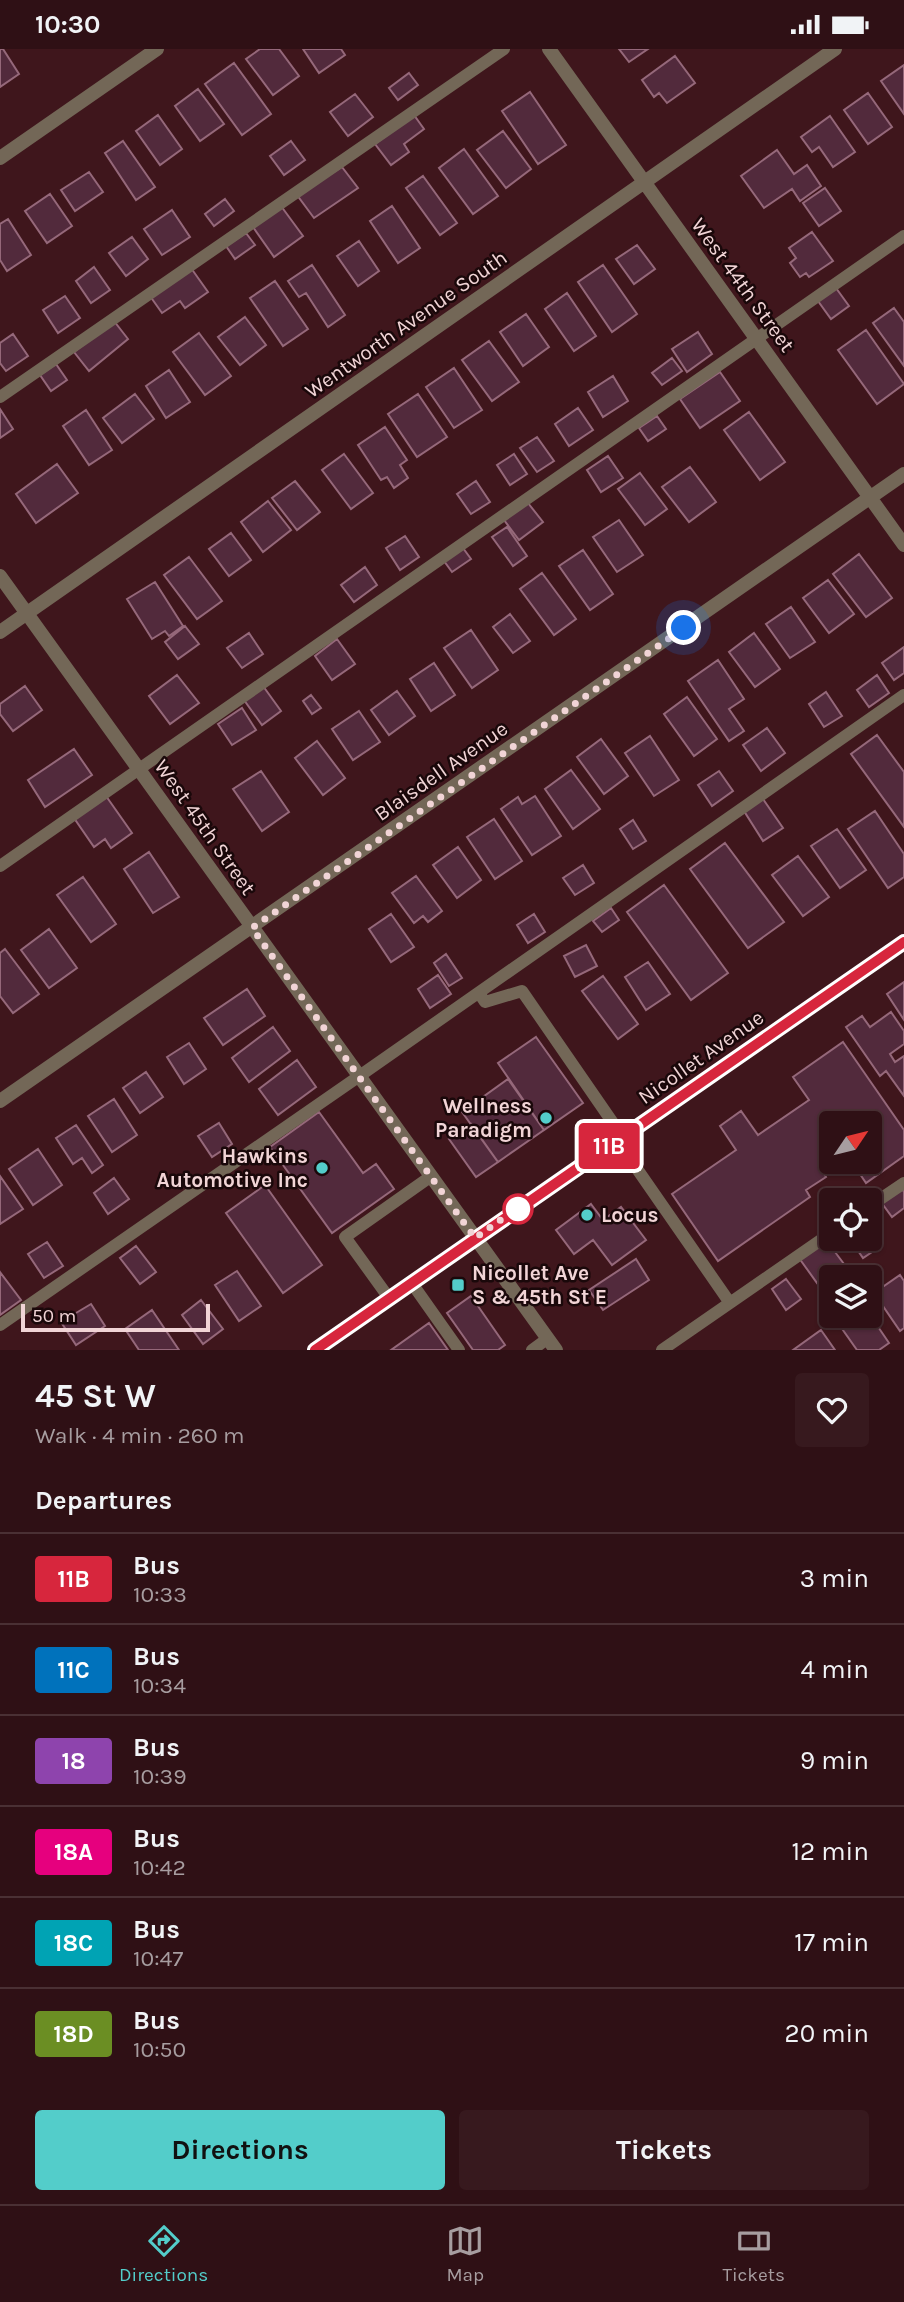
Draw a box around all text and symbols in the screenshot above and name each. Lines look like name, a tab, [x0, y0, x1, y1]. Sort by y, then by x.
text: 10:30	[35, 9, 100, 40]
street label: West 44th Street	[686, 213, 800, 357]
street label: Wentworth Avenue South	[300, 245, 512, 403]
your location	[666, 610, 701, 645]
street label: Blaisdell Avenue	[370, 716, 512, 826]
street label: West 45th Street	[149, 755, 261, 899]
street label: Nicollet Avenue	[634, 1005, 768, 1109]
place label: Wellness Paradigm	[435, 1094, 532, 1142]
marker: Wellness Paradigm	[538, 1110, 554, 1126]
north arrow	[819, 1111, 882, 1174]
map controls	[819, 1111, 882, 1328]
line badge: 11B	[569, 1123, 649, 1169]
text: 11B	[593, 1132, 625, 1160]
place label: Hawkins Automotive Inc	[157, 1144, 308, 1192]
marker: Hawkins Automotive Inc	[314, 1160, 330, 1176]
button: locate	[819, 1188, 882, 1251]
unlabelled marker	[503, 1194, 533, 1224]
place label: Locus	[601, 1203, 659, 1227]
marker: Locus	[579, 1207, 595, 1223]
place label: Nicollet Ave S & 45th St E	[472, 1261, 607, 1309]
button: layers	[819, 1265, 882, 1328]
marker: Nicollet Ave S & 45th St E	[450, 1277, 466, 1293]
scale bar	[21, 1301, 210, 1333]
text: 50 m	[32, 1305, 76, 1327]
button: heart	[795, 1373, 869, 1447]
text: 45 St W	[35, 1377, 156, 1415]
text: Walk · 4 min · 260 m	[35, 1422, 245, 1449]
text: Departures	[35, 1485, 172, 1516]
text: Bus	[133, 1550, 180, 1581]
text: 3 min	[800, 1563, 869, 1594]
text: 11B	[57, 1565, 90, 1593]
text: 10:33	[133, 1581, 187, 1608]
text: Bus	[133, 1641, 180, 1672]
text: 4 min	[801, 1654, 869, 1685]
text: 11C	[57, 1656, 90, 1684]
text: 10:34	[133, 1672, 186, 1699]
text: Bus	[133, 1732, 180, 1763]
text: 9 min	[800, 1745, 869, 1776]
text: 18	[61, 1747, 86, 1775]
text: 10:39	[133, 1763, 186, 1790]
text: Bus	[133, 1823, 180, 1854]
text: 12 min	[791, 1836, 869, 1867]
text: 18A	[54, 1838, 93, 1866]
text: 10:42	[133, 1854, 186, 1881]
text: Bus	[133, 1914, 180, 1945]
text: 17 min	[794, 1927, 869, 1958]
text: 18C	[54, 1929, 93, 1957]
text: 10:47	[133, 1945, 183, 1972]
text: Bus	[133, 2005, 180, 2036]
text: 20 min	[785, 2018, 869, 2049]
text: 18D	[53, 2020, 94, 2048]
text: 10:50	[133, 2036, 186, 2063]
button: Directions	[35, 2110, 445, 2190]
button: Tickets	[459, 2110, 869, 2190]
tab: Directions	[119, 2222, 208, 2286]
tab: Map	[446, 2222, 484, 2286]
tab: Tickets	[722, 2222, 785, 2286]

